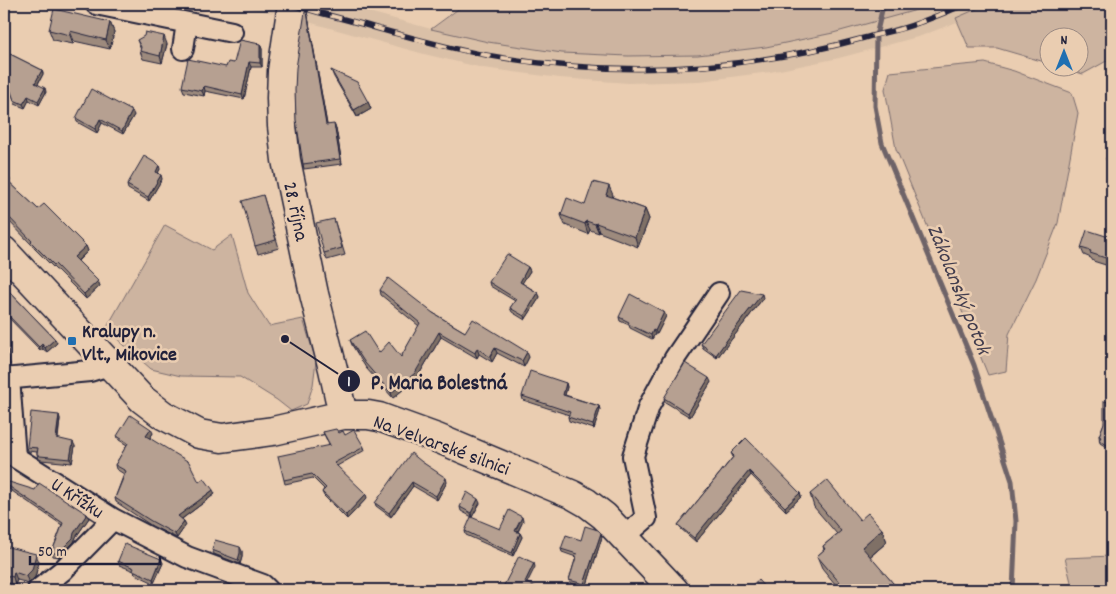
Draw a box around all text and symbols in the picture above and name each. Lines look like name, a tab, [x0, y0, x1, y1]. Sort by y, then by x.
north arrow	[1038, 28, 1088, 78]
text: N	[1061, 31, 1068, 51]
street label: 28. října	[274, 180, 314, 244]
water label: Zákolanský potok	[918, 221, 998, 362]
place label: Kralupy n. Vlt., Mikovice	[82, 319, 177, 370]
marker: Kralupy n. Vlt., Mikovice	[66, 335, 78, 347]
callout: P. Maria Bolestná	[336, 363, 518, 399]
text: P. Maria Bolestná	[371, 370, 508, 400]
text: 1	[347, 372, 351, 394]
street label: Na Velvarské silnici	[369, 409, 513, 485]
street label: U Křížku	[44, 472, 108, 527]
scale bar	[30, 534, 160, 566]
text: 50 m	[38, 542, 67, 564]

